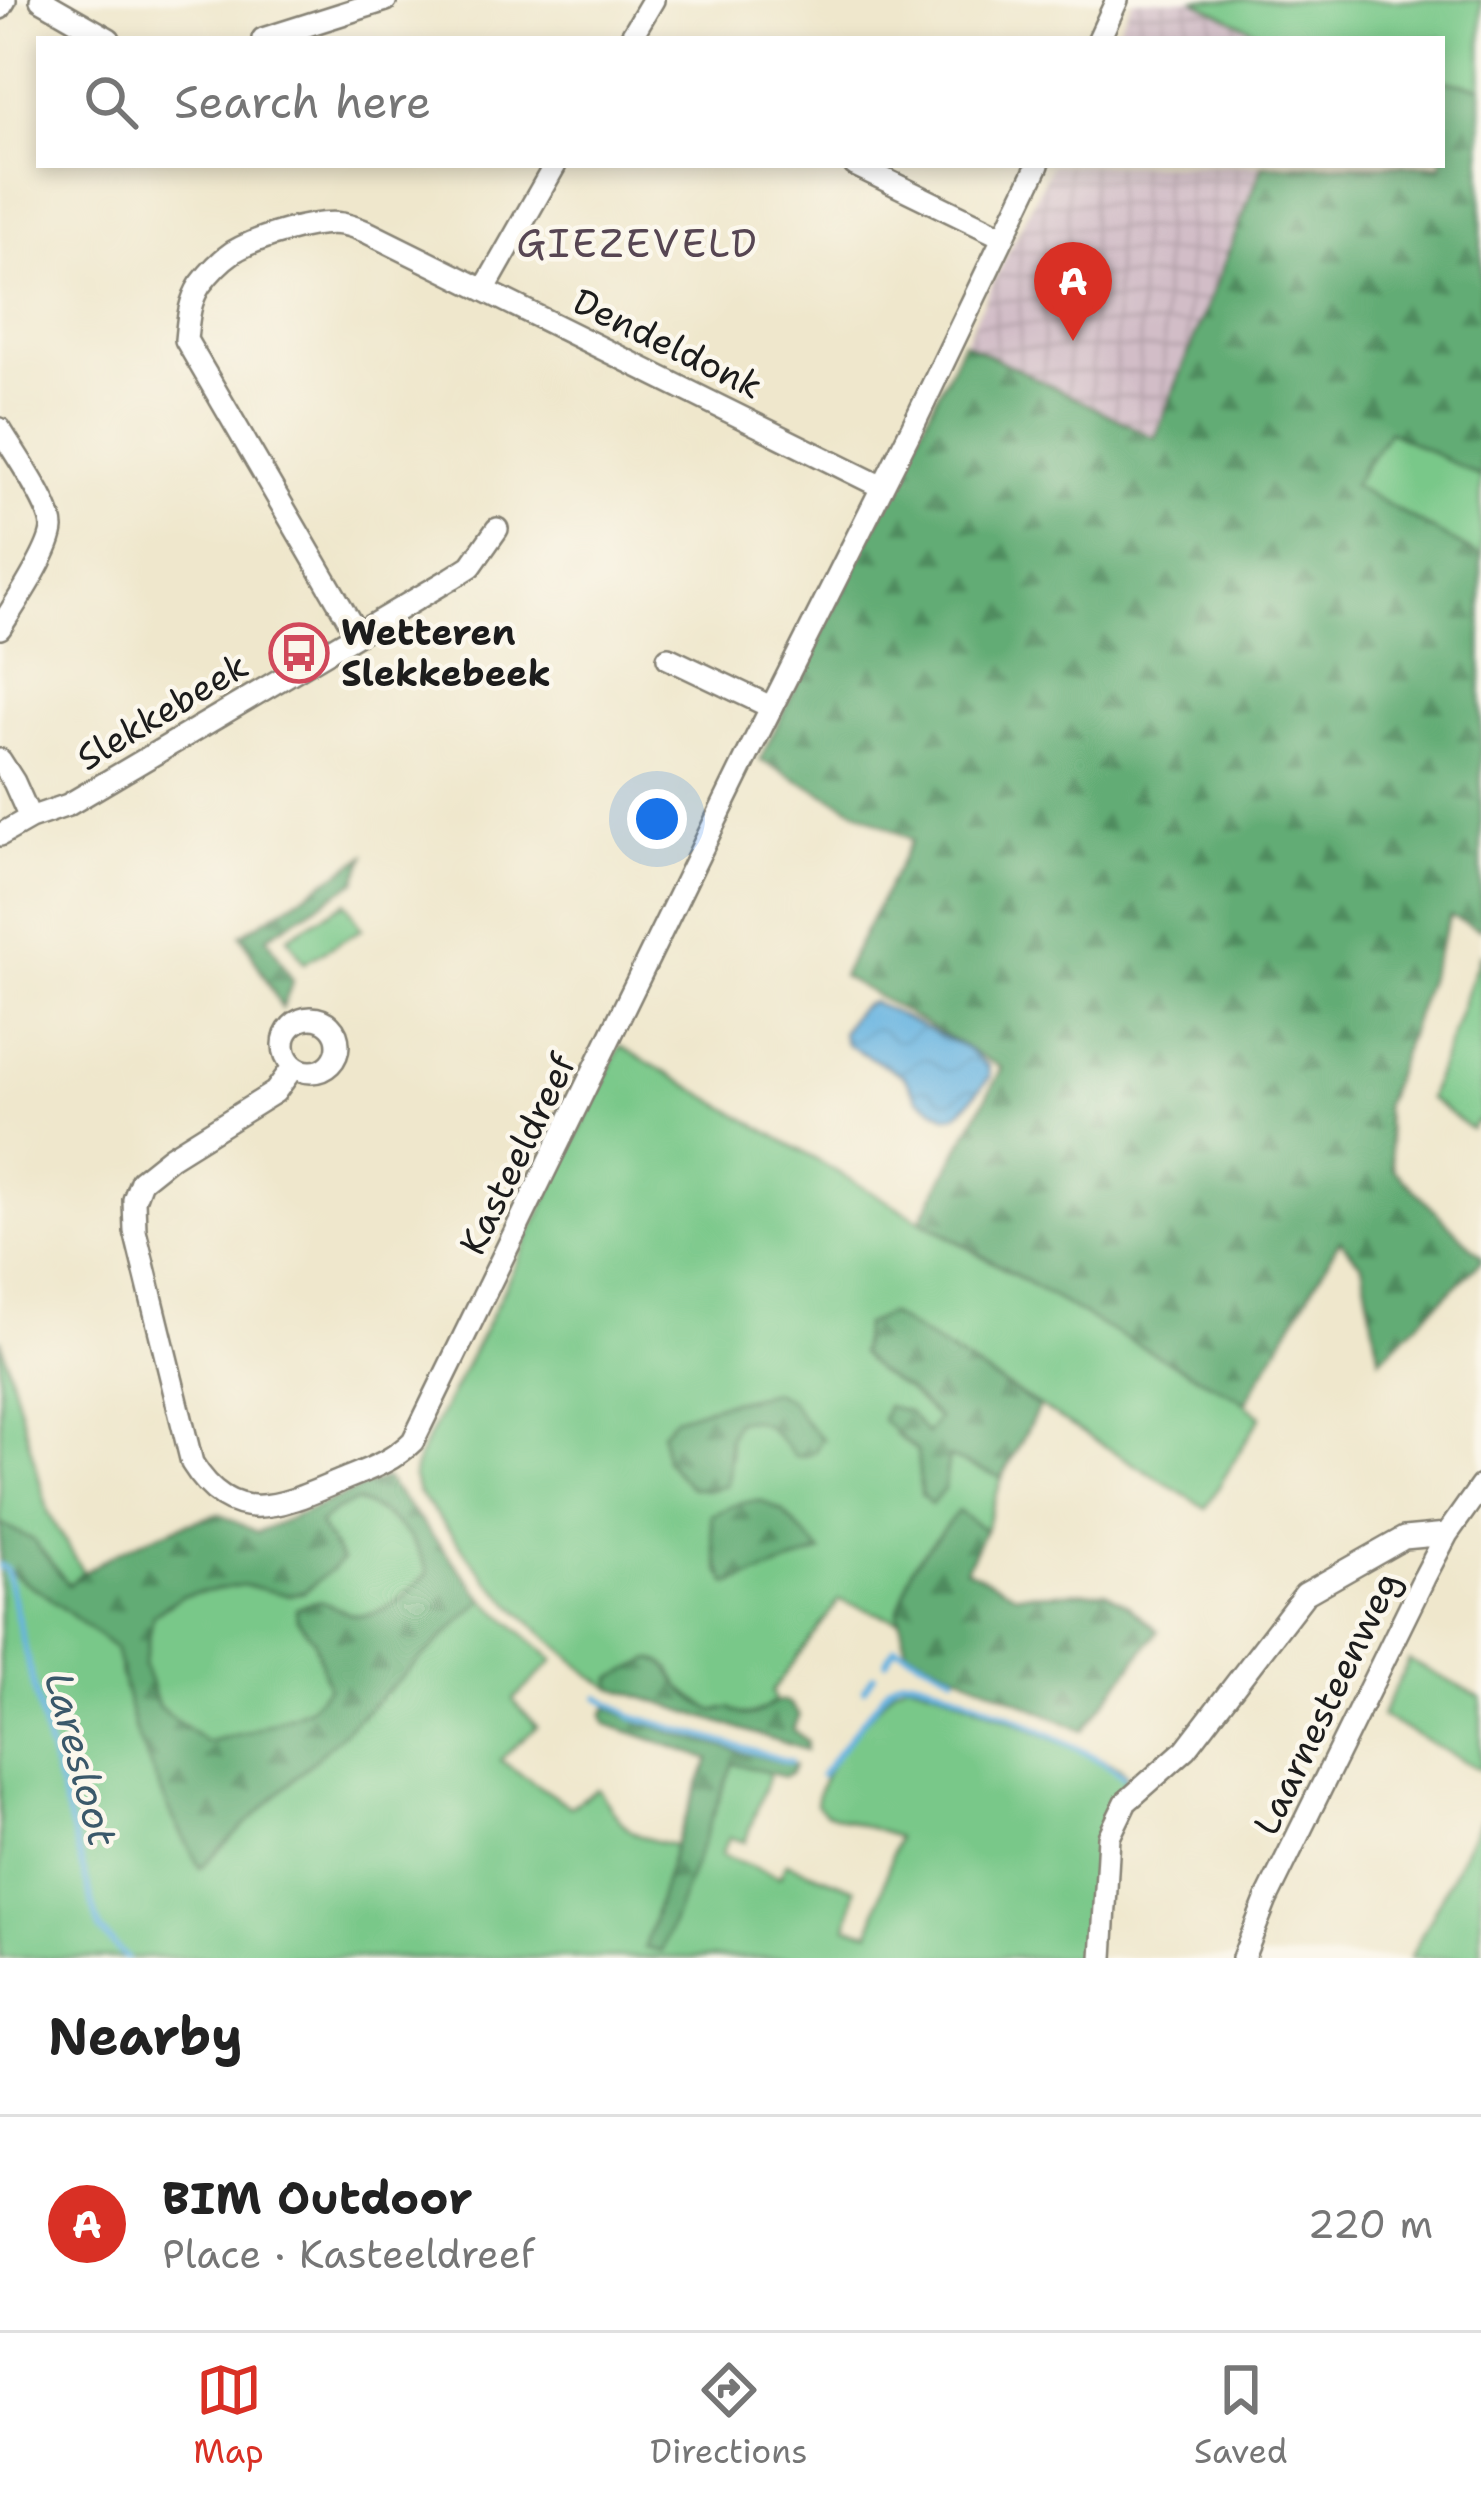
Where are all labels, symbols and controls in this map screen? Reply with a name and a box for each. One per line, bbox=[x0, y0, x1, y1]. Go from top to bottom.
search box bbox=[36, 36, 1445, 168]
icon: search bbox=[78, 69, 144, 135]
text: Search here bbox=[174, 72, 431, 132]
district label: GIEZEVELD bbox=[516, 217, 760, 269]
pin: A bbox=[1034, 242, 1112, 341]
street label: Dendeldonk bbox=[565, 276, 771, 410]
place label: Wetteren Slekkebeek bbox=[341, 608, 551, 698]
bus stop icon: Wetteren Slekkebeek bbox=[268, 622, 330, 684]
street label: Slekkebeek bbox=[67, 641, 257, 782]
your location bbox=[627, 789, 687, 849]
street label: Kasteeldreef bbox=[448, 1045, 588, 1263]
street label: Laarnesteenweg bbox=[1241, 1563, 1411, 1843]
water label: Laresloot bbox=[33, 1666, 129, 1852]
text: Nearby bbox=[48, 2002, 243, 2070]
text: BIM Outdoor bbox=[162, 2168, 473, 2228]
text: A bbox=[72, 2198, 102, 2250]
text: 220 m bbox=[1307, 2198, 1433, 2250]
text: Place · Kasteeldreef bbox=[162, 2228, 535, 2280]
tab: Map bbox=[193, 2357, 264, 2474]
tab: Directions bbox=[650, 2357, 808, 2474]
tab: Saved bbox=[1194, 2357, 1288, 2474]

